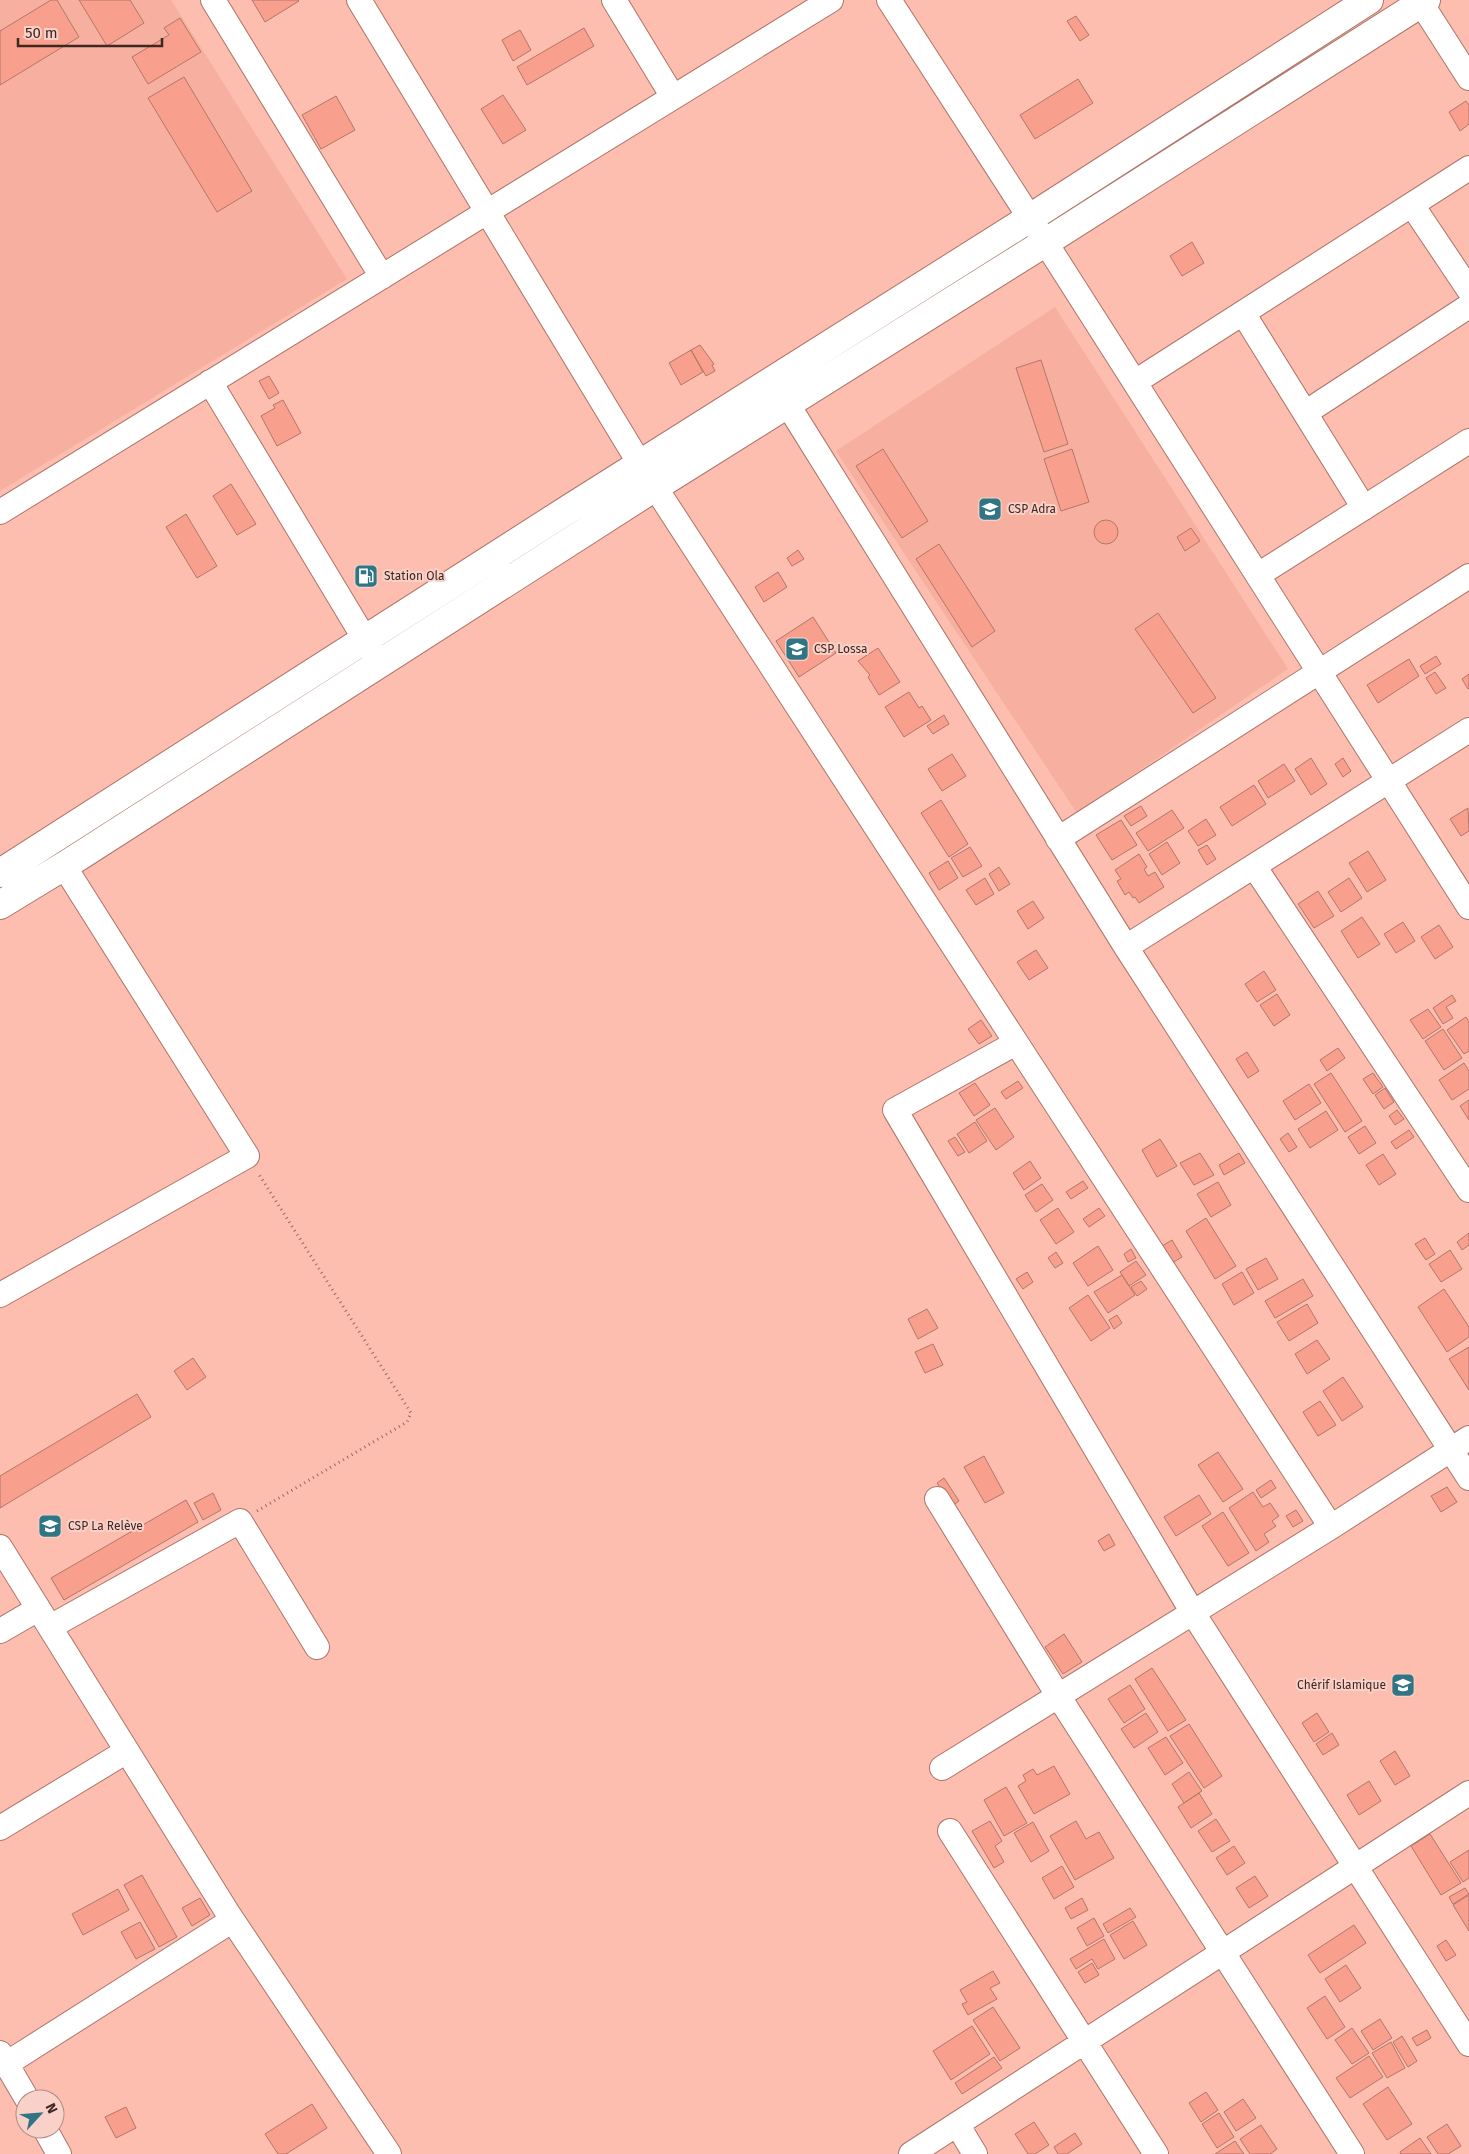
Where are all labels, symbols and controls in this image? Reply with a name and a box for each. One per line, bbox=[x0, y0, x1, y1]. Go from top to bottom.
scale bar bbox=[18, 15, 161, 47]
text: 50 m bbox=[25, 24, 58, 42]
school or university icon: CSP Adra bbox=[977, 496, 1003, 522]
place label: CSP Adra bbox=[1008, 502, 1056, 516]
fuel station icon: Station Ola bbox=[353, 563, 379, 589]
place label: Station Ola bbox=[384, 569, 445, 583]
school or university icon: CSP Lossa bbox=[784, 636, 810, 662]
place label: CSP Lossa bbox=[814, 642, 867, 656]
school or university icon: CSP La Relève bbox=[37, 1513, 63, 1539]
place label: CSP La Relève bbox=[68, 1519, 143, 1533]
school or university icon: Chérif Islamique bbox=[1390, 1672, 1416, 1698]
place label: Chérif Islamique bbox=[1297, 1678, 1386, 1692]
north arrow bbox=[15, 2089, 65, 2139]
text: N bbox=[42, 2101, 61, 2116]

